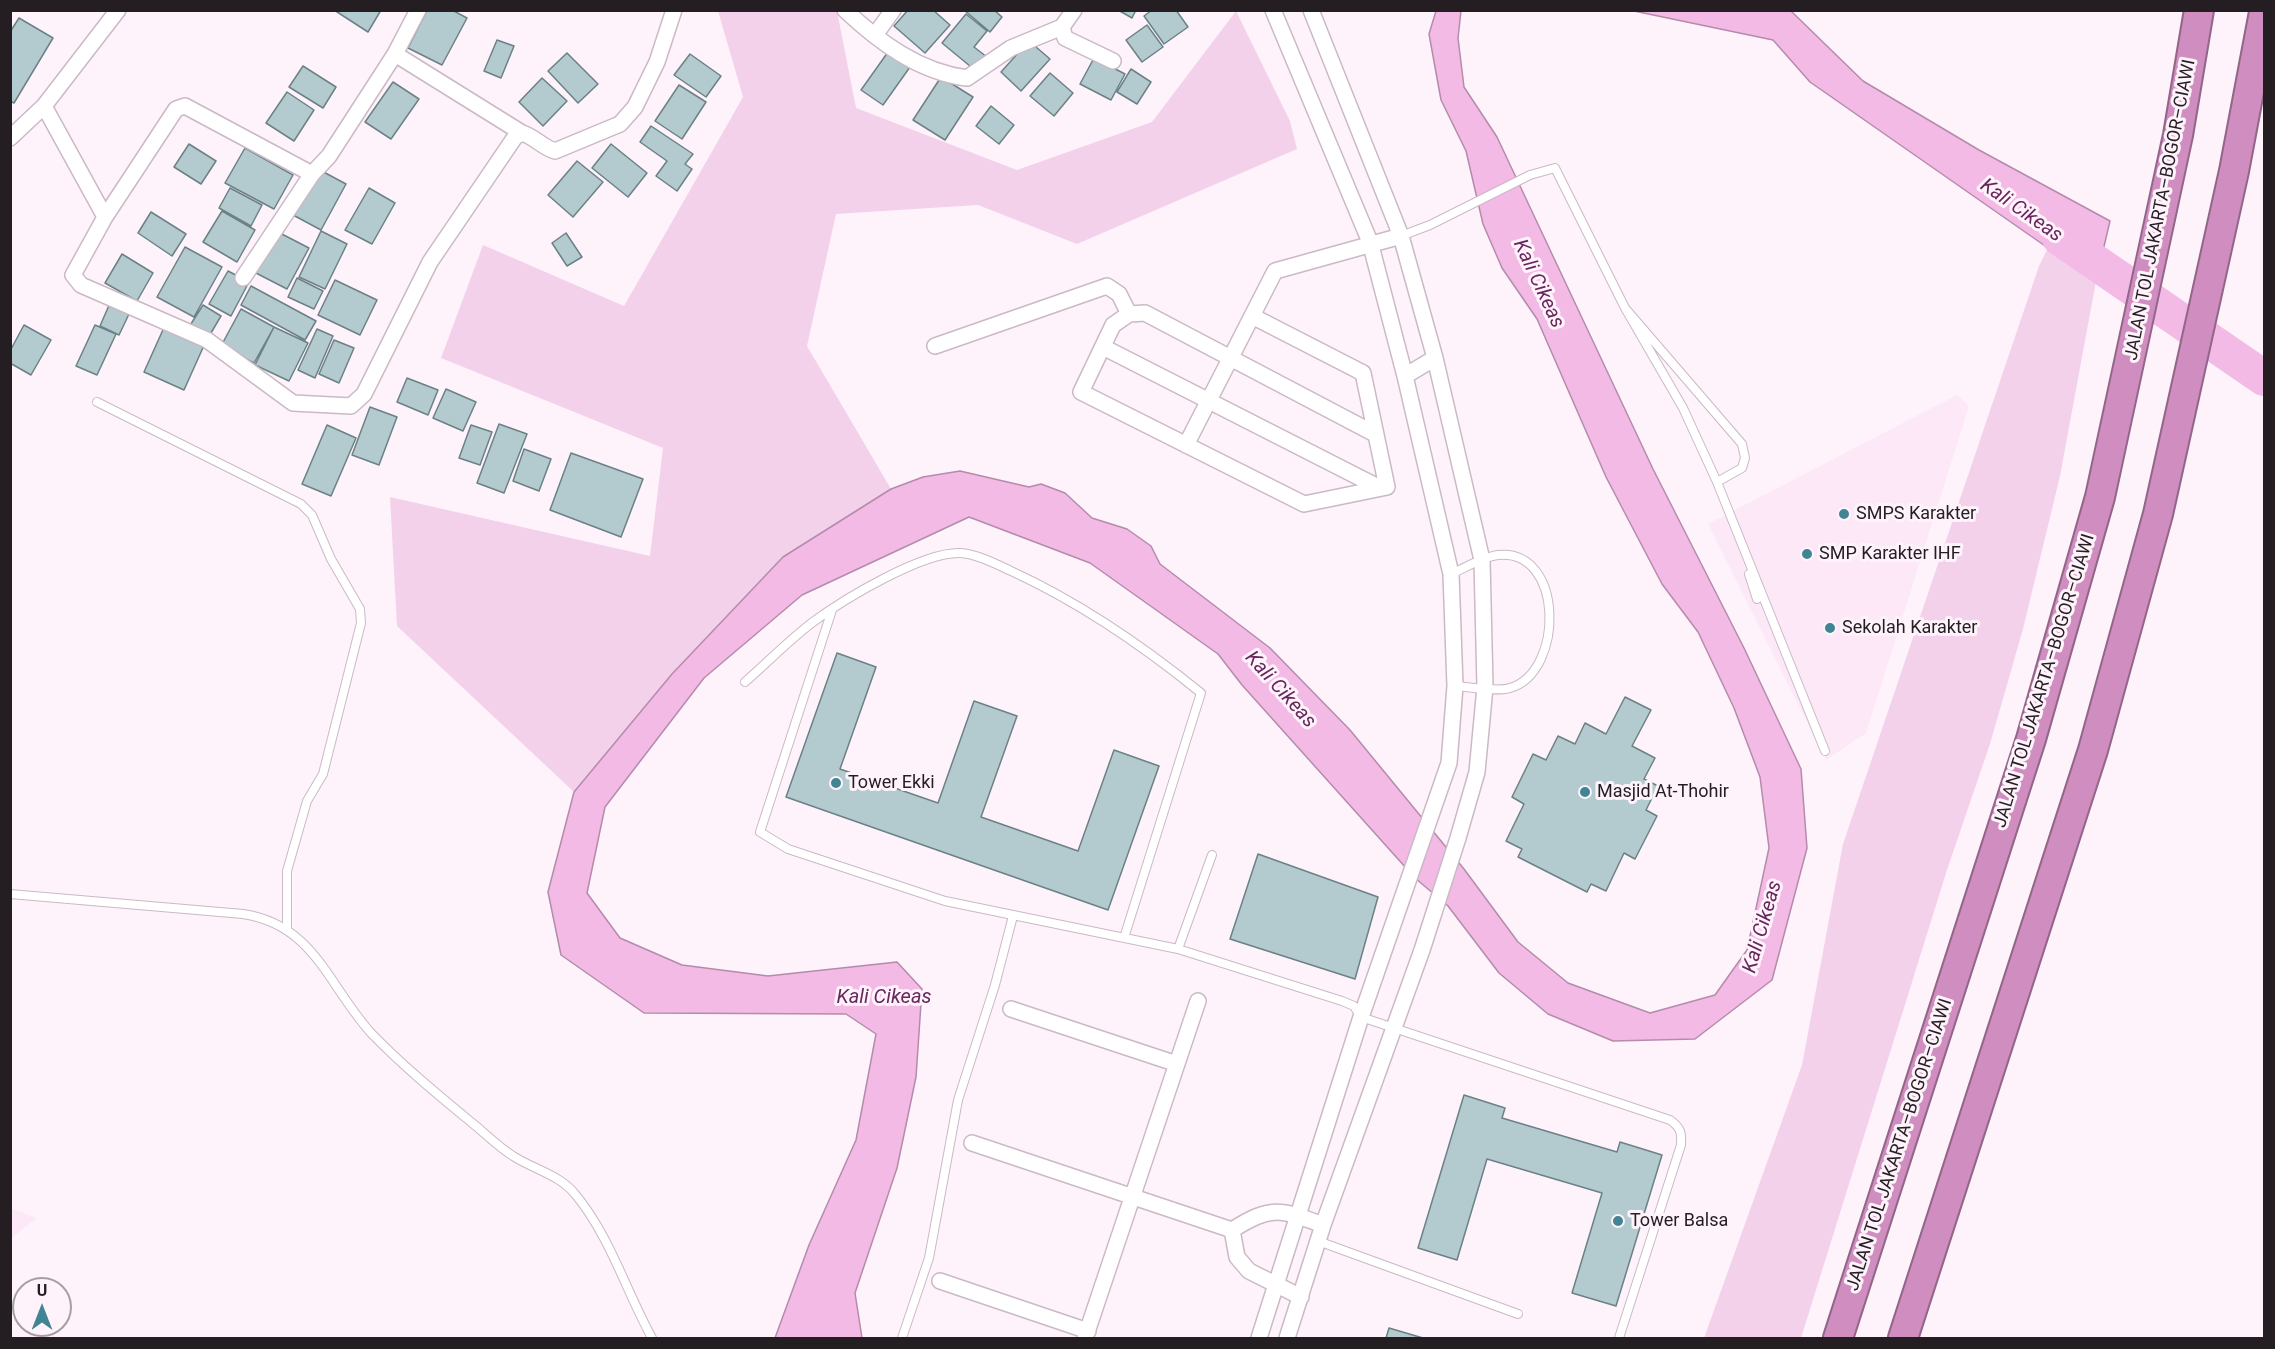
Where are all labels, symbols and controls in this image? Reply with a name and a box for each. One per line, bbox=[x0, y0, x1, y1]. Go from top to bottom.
street label: JALAN TOL JAKARTA–BOGOR–CIAWI bbox=[2121, 58, 2201, 362]
water label: Kali Cikeas bbox=[1975, 174, 2067, 248]
water label: Kali Cikeas bbox=[1507, 236, 1569, 332]
place label: SMPS Karakter bbox=[1856, 503, 1976, 525]
marker: SMPS Karakter bbox=[1837, 507, 1851, 521]
street label: JALAN TOL JAKARTA–BOGOR–CIAWI bbox=[1990, 532, 2100, 830]
place label: SMP Karakter IHF bbox=[1819, 543, 1961, 565]
marker: SMP Karakter IHF bbox=[1800, 547, 1814, 561]
place label: Sekolah Karakter bbox=[1842, 617, 1977, 639]
marker: Sekolah Karakter bbox=[1823, 621, 1837, 635]
water label: Kali Cikeas bbox=[1239, 647, 1321, 733]
place label: Tower Ekki bbox=[848, 772, 935, 794]
marker: Tower Ekki bbox=[829, 776, 843, 790]
place label: Masjid At-Thohir bbox=[1597, 781, 1729, 803]
marker: Masjid At-Thohir bbox=[1578, 785, 1592, 799]
water label: Kali Cikeas bbox=[1738, 878, 1788, 976]
water label: Kali Cikeas bbox=[837, 986, 931, 1010]
street label: JALAN TOL JAKARTA–BOGOR–CIAWI bbox=[1842, 996, 1958, 1294]
place label: Tower Balsa bbox=[1630, 1210, 1728, 1232]
marker: Tower Balsa bbox=[1611, 1214, 1625, 1228]
north arrow bbox=[12, 1277, 72, 1337]
text: U bbox=[37, 1281, 47, 1300]

